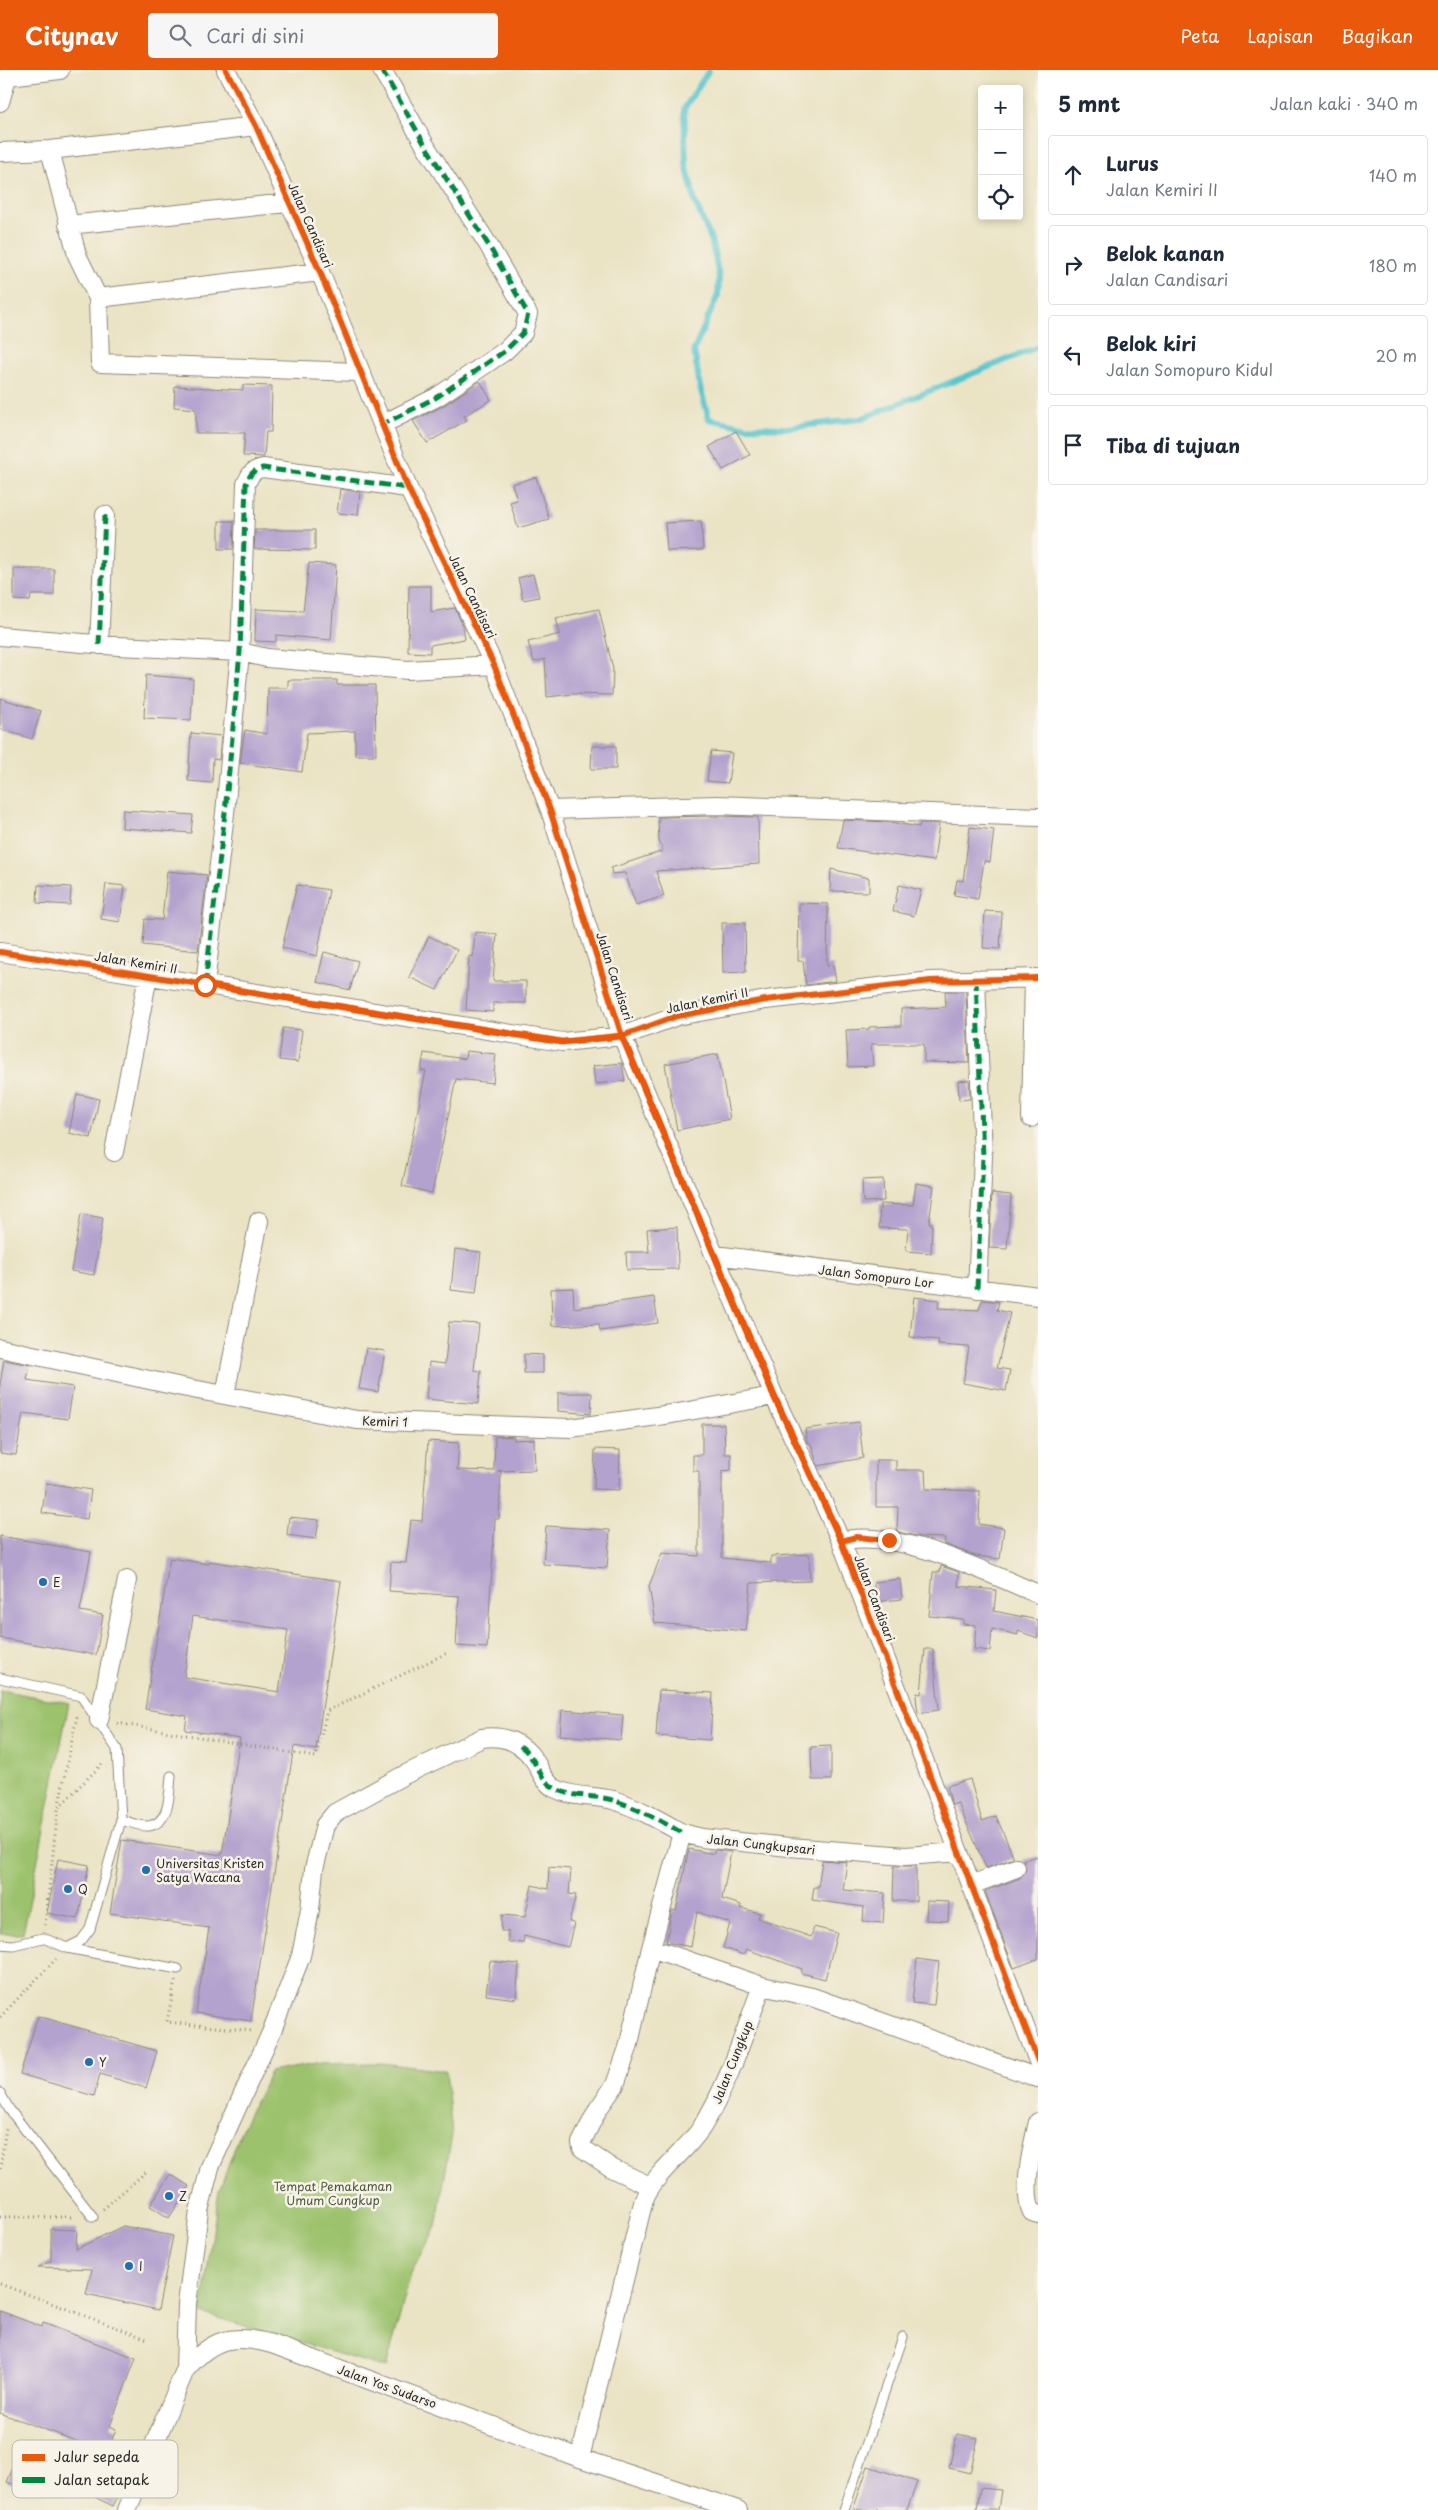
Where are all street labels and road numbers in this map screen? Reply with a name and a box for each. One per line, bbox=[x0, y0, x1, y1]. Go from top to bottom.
street label: Jalan Candisari bbox=[284, 179, 338, 271]
street label: Jalan Candisari bbox=[445, 551, 501, 641]
street label: Jalan Candisari bbox=[592, 930, 638, 1022]
street label: Jalan Kemiri II bbox=[93, 947, 179, 977]
street label: Jalan Kemiri II bbox=[664, 982, 750, 1018]
street label: Jalan Somopuro Lor bbox=[817, 1260, 935, 1292]
street label: Kemiri 1 bbox=[362, 1411, 408, 1431]
street label: Jalan Candisari bbox=[850, 1552, 900, 1644]
street label: Jalan Cungkupsari bbox=[706, 1829, 816, 1859]
street label: Jalan Cungkup bbox=[707, 2018, 757, 2106]
street label: Jalan Yos Sudarso bbox=[335, 2360, 440, 2412]

